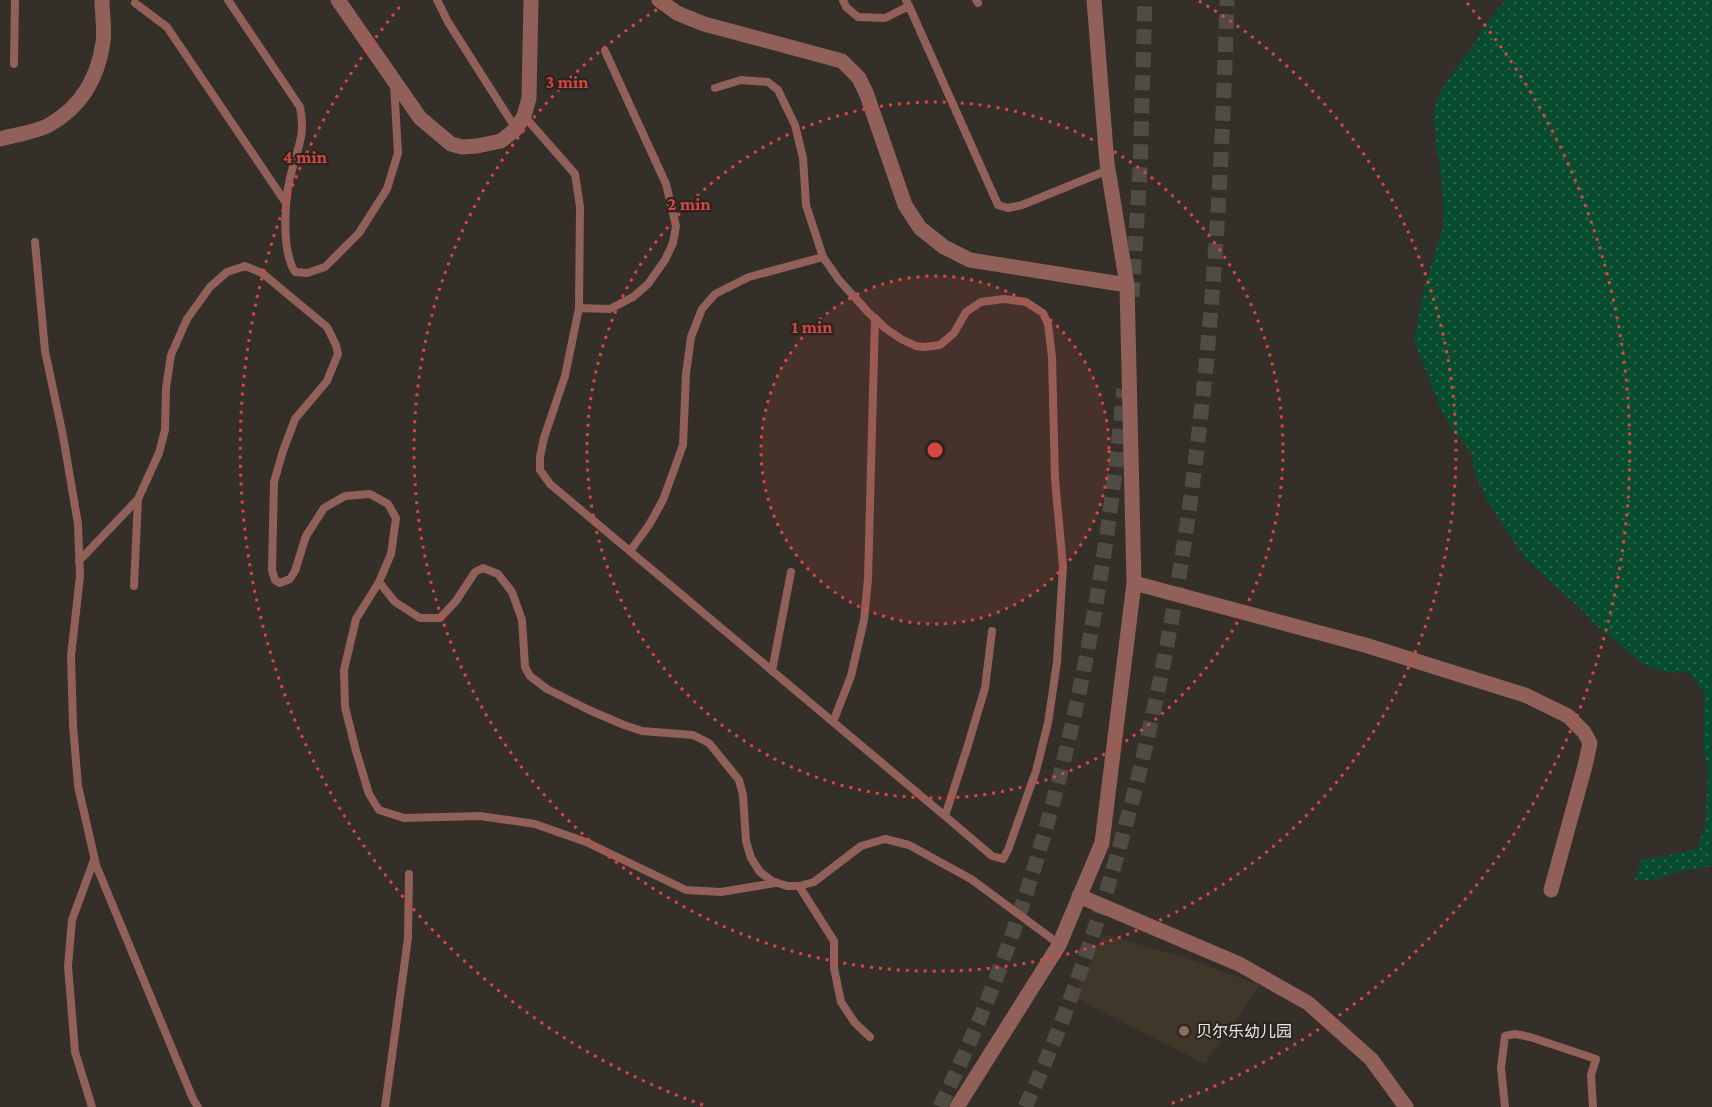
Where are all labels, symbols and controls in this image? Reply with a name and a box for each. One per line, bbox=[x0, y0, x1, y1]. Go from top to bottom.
text: 3 min bbox=[545, 72, 589, 92]
text: 4 min bbox=[283, 147, 328, 167]
text: 2 min bbox=[667, 194, 711, 214]
text: 1 min bbox=[792, 317, 833, 337]
centre of rings bbox=[925, 440, 945, 460]
place label: 贝尔乐幼儿园 bbox=[1196, 1023, 1292, 1040]
marker: 贝尔乐幼儿园 bbox=[1177, 1024, 1191, 1038]

